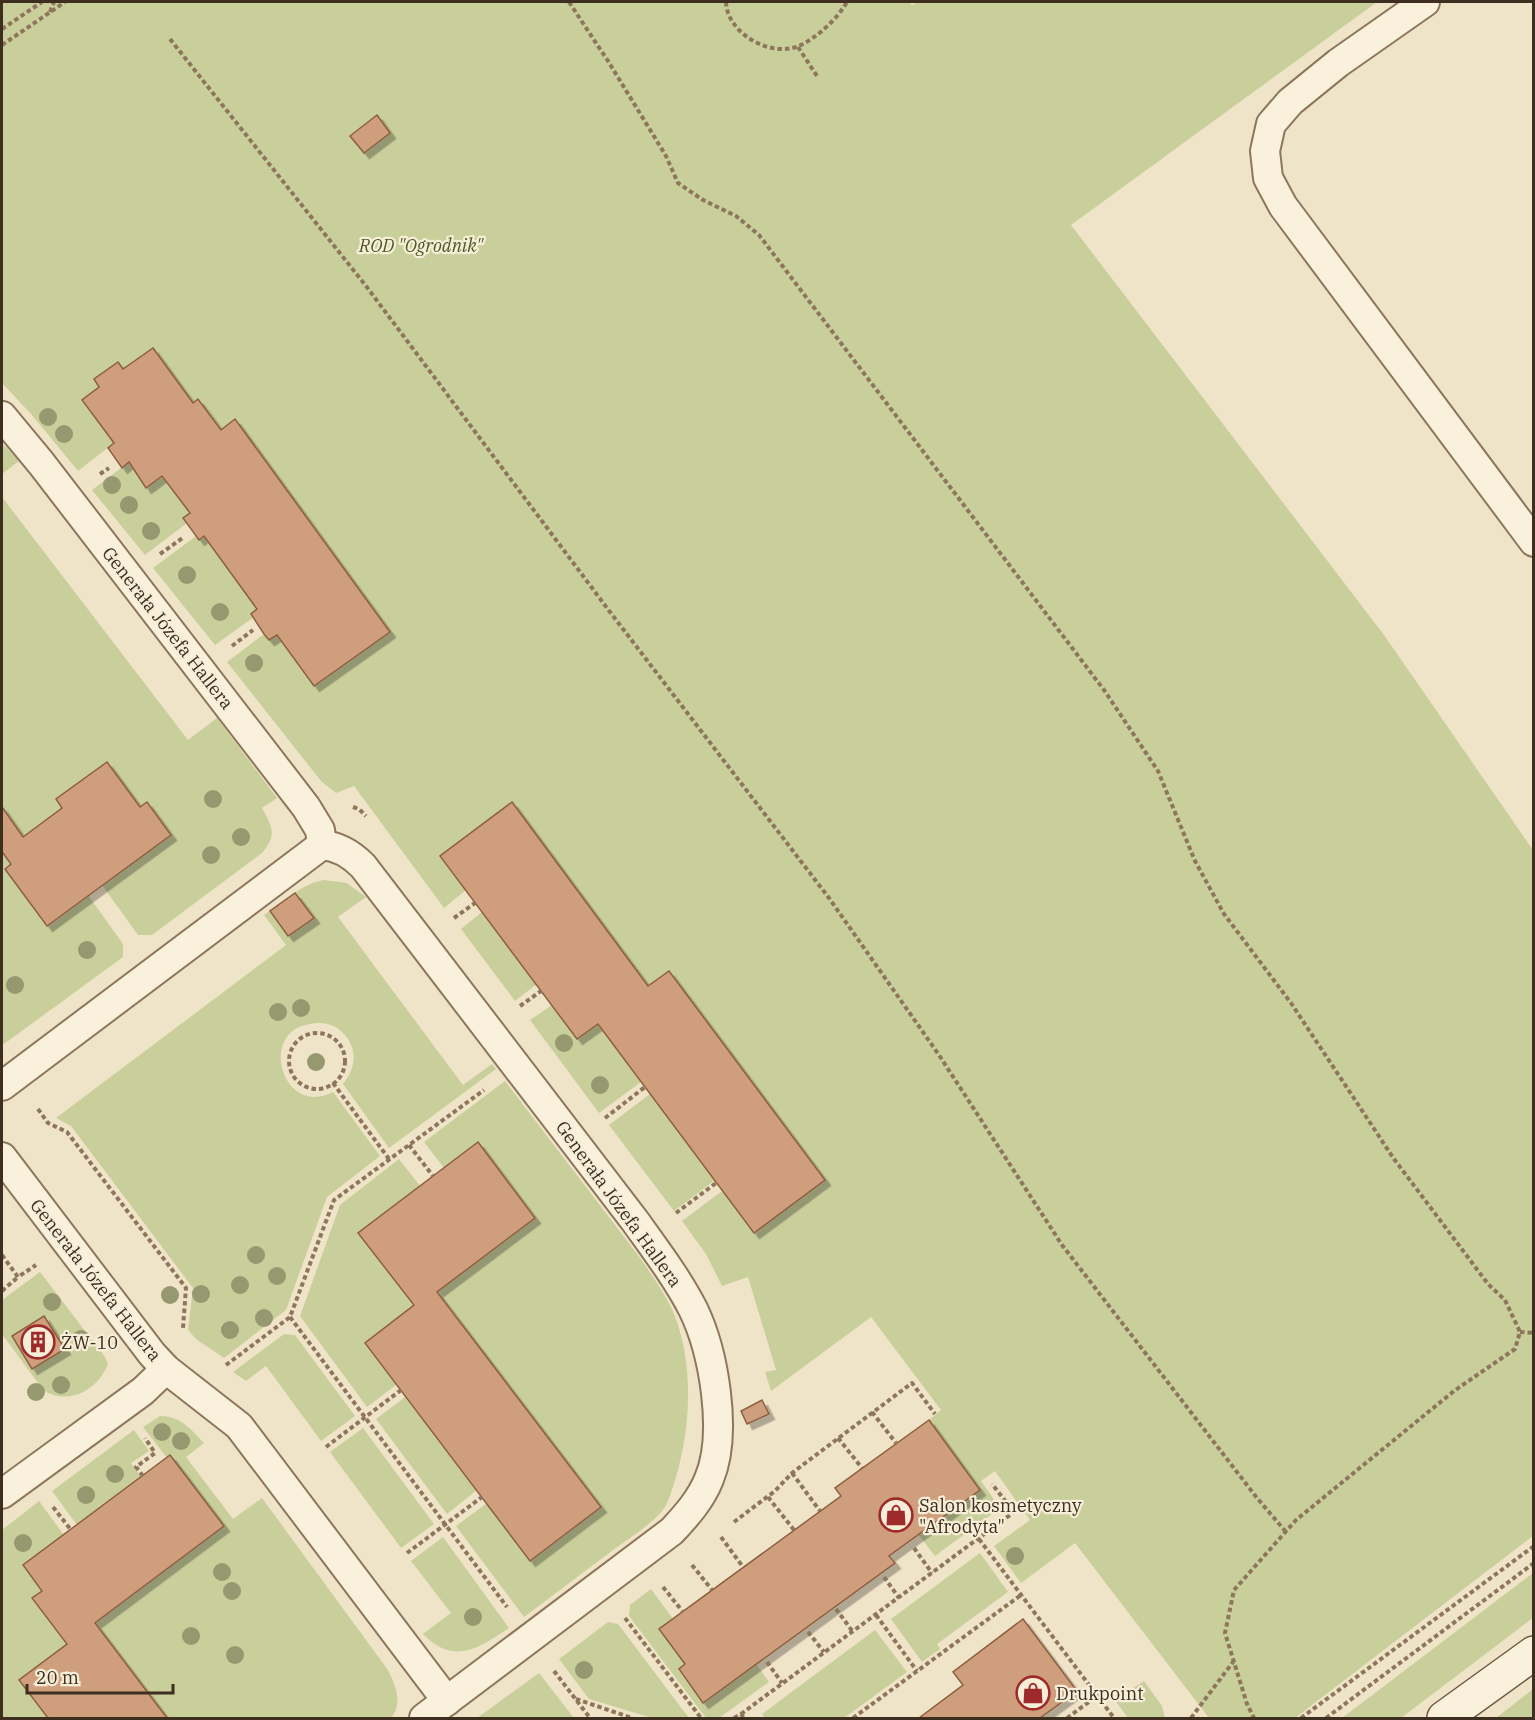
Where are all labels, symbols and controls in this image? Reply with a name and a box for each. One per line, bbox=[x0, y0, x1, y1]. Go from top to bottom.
park label: ROD "Ogrodnik" bbox=[358, 234, 484, 257]
street label: Generała Józefa Hallera bbox=[97, 542, 239, 714]
street label: Generała Józefa Hallera bbox=[551, 1116, 687, 1292]
street label: Generała Józefa Hallera bbox=[25, 1194, 167, 1366]
building icon: ŻW-10 bbox=[20, 1324, 56, 1360]
place label: ŻW-10 bbox=[61, 1331, 118, 1354]
place label: Salon kosmetyczny "Afrodyta" bbox=[919, 1494, 1082, 1538]
shop icon: Salon kosmetyczny "Afrodyta" bbox=[878, 1497, 914, 1533]
scale bar bbox=[27, 1657, 172, 1695]
text: 20 m bbox=[36, 1666, 79, 1689]
shop icon: Drukpoint bbox=[1015, 1675, 1051, 1711]
place label: Drukpoint bbox=[1056, 1682, 1144, 1705]

